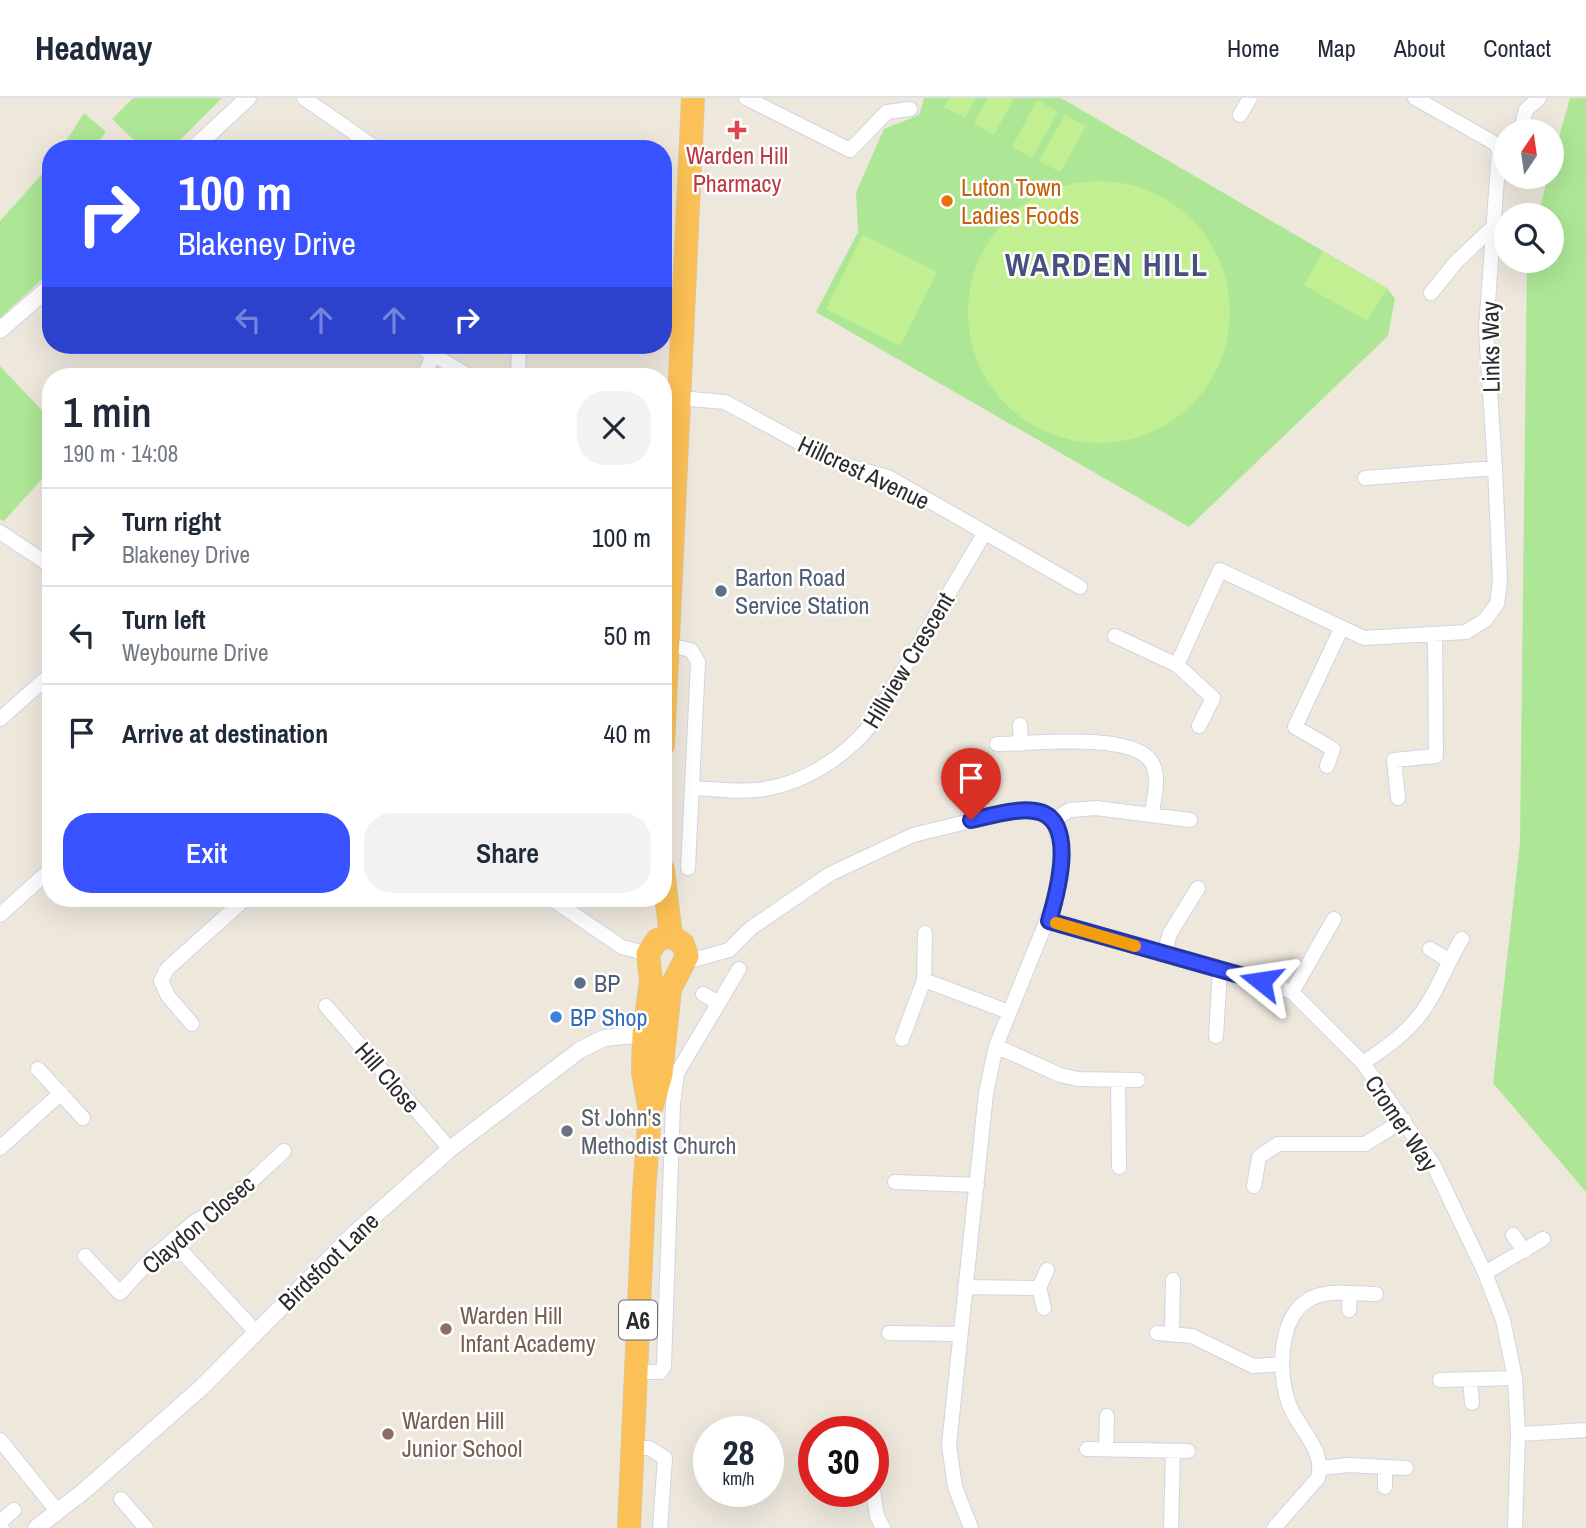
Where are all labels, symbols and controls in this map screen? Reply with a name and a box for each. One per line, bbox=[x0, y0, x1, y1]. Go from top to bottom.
text: Headway bbox=[35, 26, 152, 70]
text: Home bbox=[1227, 32, 1279, 64]
text: Map bbox=[1317, 32, 1356, 64]
text: About bbox=[1394, 32, 1445, 64]
text: Contact bbox=[1483, 32, 1551, 64]
north arrow bbox=[1494, 119, 1564, 189]
map controls bbox=[1494, 119, 1564, 273]
marker: Warden Hill Pharmacy bbox=[729, 122, 745, 138]
place label: Warden Hill Pharmacy bbox=[686, 139, 788, 199]
text: 100 m bbox=[178, 159, 292, 225]
icon: right bbox=[63, 168, 154, 259]
place label: Luton Town Ladies Foods bbox=[961, 171, 1079, 231]
marker: Luton Town Ladies Foods bbox=[939, 193, 955, 209]
button: search bbox=[1494, 203, 1564, 273]
text: Blakeney Drive bbox=[178, 222, 356, 265]
district label: WARDEN HILL bbox=[1005, 243, 1209, 286]
icon: left bbox=[229, 301, 267, 339]
icon: ahead bbox=[302, 301, 340, 339]
icon: ahead bbox=[375, 301, 413, 339]
icon: right bbox=[448, 301, 486, 339]
street label: Links Way bbox=[1473, 301, 1507, 393]
text: 1 min bbox=[63, 384, 152, 440]
button: close bbox=[577, 391, 651, 465]
street label: Hillcrest Avenue bbox=[793, 428, 935, 516]
text: 190 m · 14:08 bbox=[63, 438, 178, 469]
text: Turn right bbox=[122, 504, 221, 539]
icon: right bbox=[63, 518, 101, 556]
text: 100 m bbox=[592, 520, 651, 555]
text: Blakeney Drive bbox=[122, 539, 250, 570]
place label: Barton Road Service Station bbox=[735, 561, 870, 621]
marker: Barton Road Service Station bbox=[713, 583, 729, 599]
street label: Hillview Crescent bbox=[855, 586, 961, 734]
text: Turn left bbox=[122, 602, 206, 637]
icon: left bbox=[63, 616, 101, 654]
text: 50 m bbox=[604, 618, 651, 653]
text: Weybourne Drive bbox=[122, 637, 268, 668]
icon: arrive bbox=[63, 714, 101, 752]
text: Arrive at destination bbox=[122, 716, 328, 751]
text: 40 m bbox=[604, 716, 651, 751]
pin bbox=[941, 748, 1001, 820]
icon: arrive bbox=[952, 759, 990, 797]
button: Exit bbox=[63, 813, 350, 893]
button: Share bbox=[364, 813, 651, 893]
position arrow bbox=[1224, 944, 1298, 1018]
place label: BP bbox=[594, 967, 620, 999]
marker: BP bbox=[572, 975, 588, 991]
place label: BP Shop bbox=[570, 1001, 647, 1033]
marker: BP Shop bbox=[548, 1009, 564, 1025]
street label: Hill Close bbox=[348, 1035, 428, 1119]
street label: Cromer Way bbox=[1358, 1069, 1446, 1178]
place label: St John's Methodist Church bbox=[581, 1101, 736, 1161]
marker: St John's Methodist Church bbox=[559, 1123, 575, 1139]
street label: Claydon Closec bbox=[135, 1167, 261, 1281]
street label: Birdsfoot Lane bbox=[271, 1205, 385, 1317]
place label: Warden Hill Infant Academy bbox=[460, 1299, 596, 1359]
road number: A6 bbox=[619, 1301, 657, 1340]
marker: Warden Hill Infant Academy bbox=[438, 1321, 454, 1337]
place label: Warden Hill Junior School bbox=[402, 1404, 522, 1464]
speed limit sign: 30 bbox=[798, 1416, 889, 1507]
marker: Warden Hill Junior School bbox=[380, 1426, 396, 1442]
text: 28 bbox=[723, 1429, 754, 1476]
text: km/h bbox=[723, 1466, 755, 1491]

